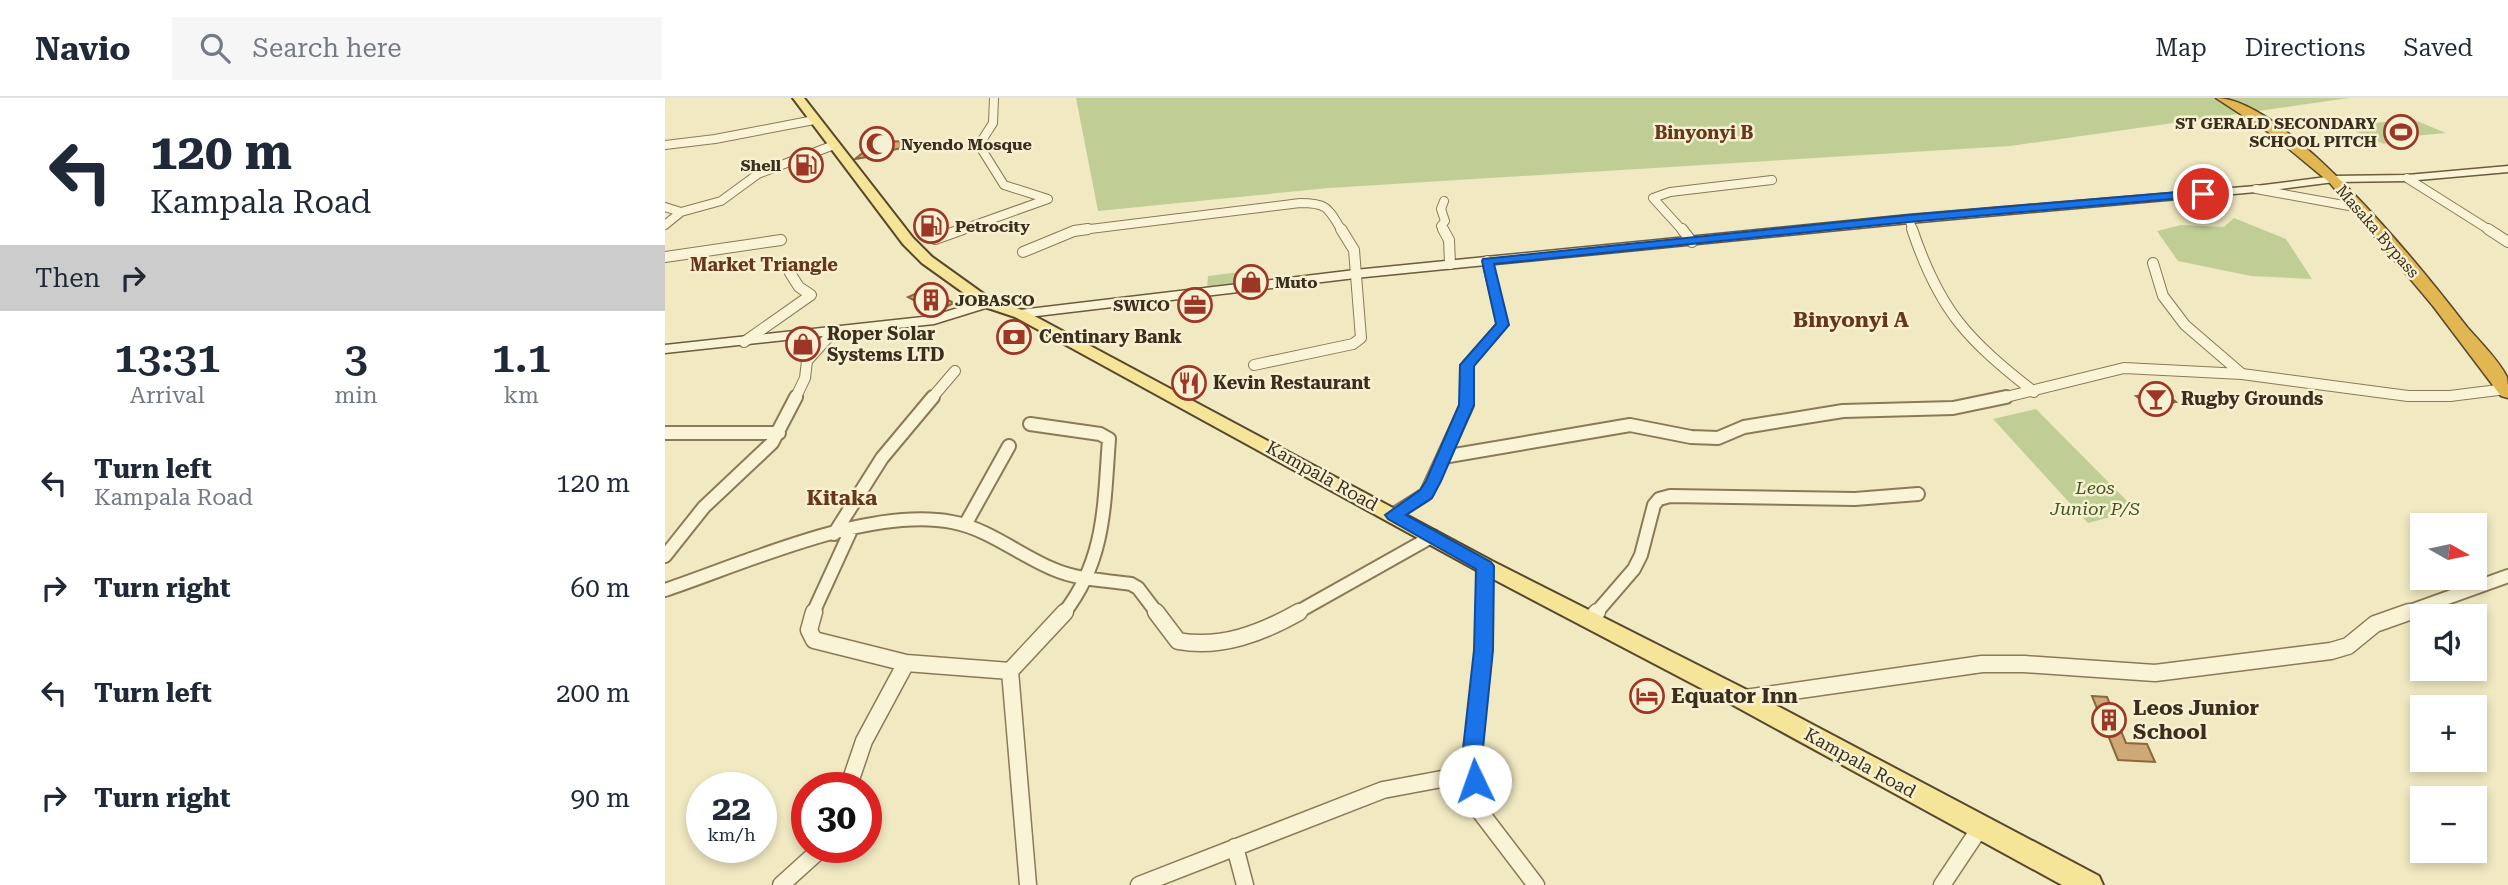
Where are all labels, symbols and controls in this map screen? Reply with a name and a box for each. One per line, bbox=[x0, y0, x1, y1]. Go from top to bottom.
search box bbox=[172, 17, 662, 80]
text: Navio bbox=[35, 29, 130, 68]
icon: search bbox=[196, 29, 234, 67]
text: Search here bbox=[252, 33, 401, 63]
text: Map bbox=[2155, 34, 2207, 62]
text: Directions bbox=[2245, 34, 2365, 62]
text: Saved bbox=[2403, 34, 2473, 62]
sports icon: ST GERALD SECONDARY SCHOOL PITCH bbox=[2382, 113, 2420, 151]
place label: ST GERALD SECONDARY SCHOOL PITCH bbox=[2175, 114, 2377, 151]
district label: Binyonyi B bbox=[1654, 122, 1754, 143]
text: 120 m bbox=[150, 124, 292, 181]
mosque icon: Nyendo Mosque bbox=[858, 125, 896, 163]
icon: left bbox=[35, 126, 126, 217]
place label: Nyendo Mosque bbox=[901, 135, 1032, 154]
fuel station icon: Shell bbox=[787, 146, 825, 184]
place label: Shell bbox=[740, 156, 782, 175]
pin bbox=[2173, 164, 2233, 224]
icon: arrive bbox=[2184, 175, 2222, 213]
street label: Masaka Bypass bbox=[2332, 181, 2423, 282]
text: Kampala Road bbox=[150, 183, 371, 221]
fuel station icon: Petrocity bbox=[912, 207, 950, 245]
place label: Petrocity bbox=[955, 217, 1030, 236]
district label: Market Triangle bbox=[690, 254, 838, 275]
icon: right bbox=[114, 259, 152, 297]
text: Then bbox=[35, 263, 100, 293]
shop icon: Muto bbox=[1232, 263, 1270, 301]
place label: Muto bbox=[1275, 273, 1317, 292]
building icon: JOBASCO bbox=[912, 281, 950, 319]
office icon: SWICO bbox=[1176, 286, 1214, 324]
place label: JOBASCO bbox=[955, 291, 1035, 310]
place label: SWICO bbox=[1113, 296, 1170, 315]
district label: Binyonyi A bbox=[1793, 308, 1909, 332]
bank icon: Centinary Bank bbox=[995, 318, 1033, 356]
place label: Roper Solar Systems LTD bbox=[827, 323, 945, 365]
shop icon: Roper Solar Systems LTD bbox=[784, 325, 822, 363]
place label: Centinary Bank bbox=[1039, 326, 1183, 347]
text: 13:31 bbox=[114, 333, 220, 382]
text: 3 bbox=[344, 333, 368, 382]
text: 1.1 bbox=[492, 333, 551, 382]
restaurant icon: Kevin Restaurant bbox=[1170, 364, 1208, 402]
place label: Kevin Restaurant bbox=[1213, 372, 1371, 393]
bar icon: Rugby Grounds bbox=[2137, 380, 2175, 418]
text: Arrival bbox=[130, 382, 205, 409]
text: min bbox=[334, 382, 378, 409]
text: km bbox=[503, 382, 539, 409]
place label: Rugby Grounds bbox=[2181, 388, 2323, 409]
street label: Kampala Road bbox=[1263, 436, 1382, 515]
text: Turn left bbox=[94, 454, 212, 484]
icon: left bbox=[35, 464, 73, 502]
text: 120 m bbox=[556, 468, 630, 498]
park label: Leos Junior P/S bbox=[2049, 477, 2140, 519]
text: Kampala Road bbox=[94, 484, 253, 511]
district label: Kitaka bbox=[807, 486, 878, 510]
north arrow bbox=[2410, 513, 2487, 590]
map controls bbox=[2410, 513, 2487, 863]
icon: right bbox=[35, 569, 73, 607]
text: Turn right bbox=[94, 573, 230, 603]
text: 60 m bbox=[571, 573, 630, 603]
button: sound bbox=[2410, 604, 2487, 681]
icon: left bbox=[35, 674, 73, 712]
hotel icon: Equator Inn bbox=[1628, 677, 1666, 715]
text: Turn left bbox=[94, 678, 212, 708]
text: 200 m bbox=[556, 678, 630, 708]
place label: Equator Inn bbox=[1671, 684, 1798, 708]
button: + bbox=[2410, 695, 2487, 772]
place label: Leos Junior School bbox=[2133, 696, 2259, 744]
building icon: Leos Junior School bbox=[2090, 701, 2128, 739]
street label: Kampala Road bbox=[1801, 723, 1920, 802]
position arrow bbox=[1438, 744, 1512, 818]
speed limit sign: 30 bbox=[791, 772, 882, 863]
icon: right bbox=[35, 779, 73, 817]
text: Turn right bbox=[94, 783, 230, 813]
text: 90 m bbox=[571, 783, 630, 813]
button: − bbox=[2410, 786, 2487, 863]
text: 22 bbox=[712, 788, 751, 829]
text: km/h bbox=[707, 824, 756, 845]

